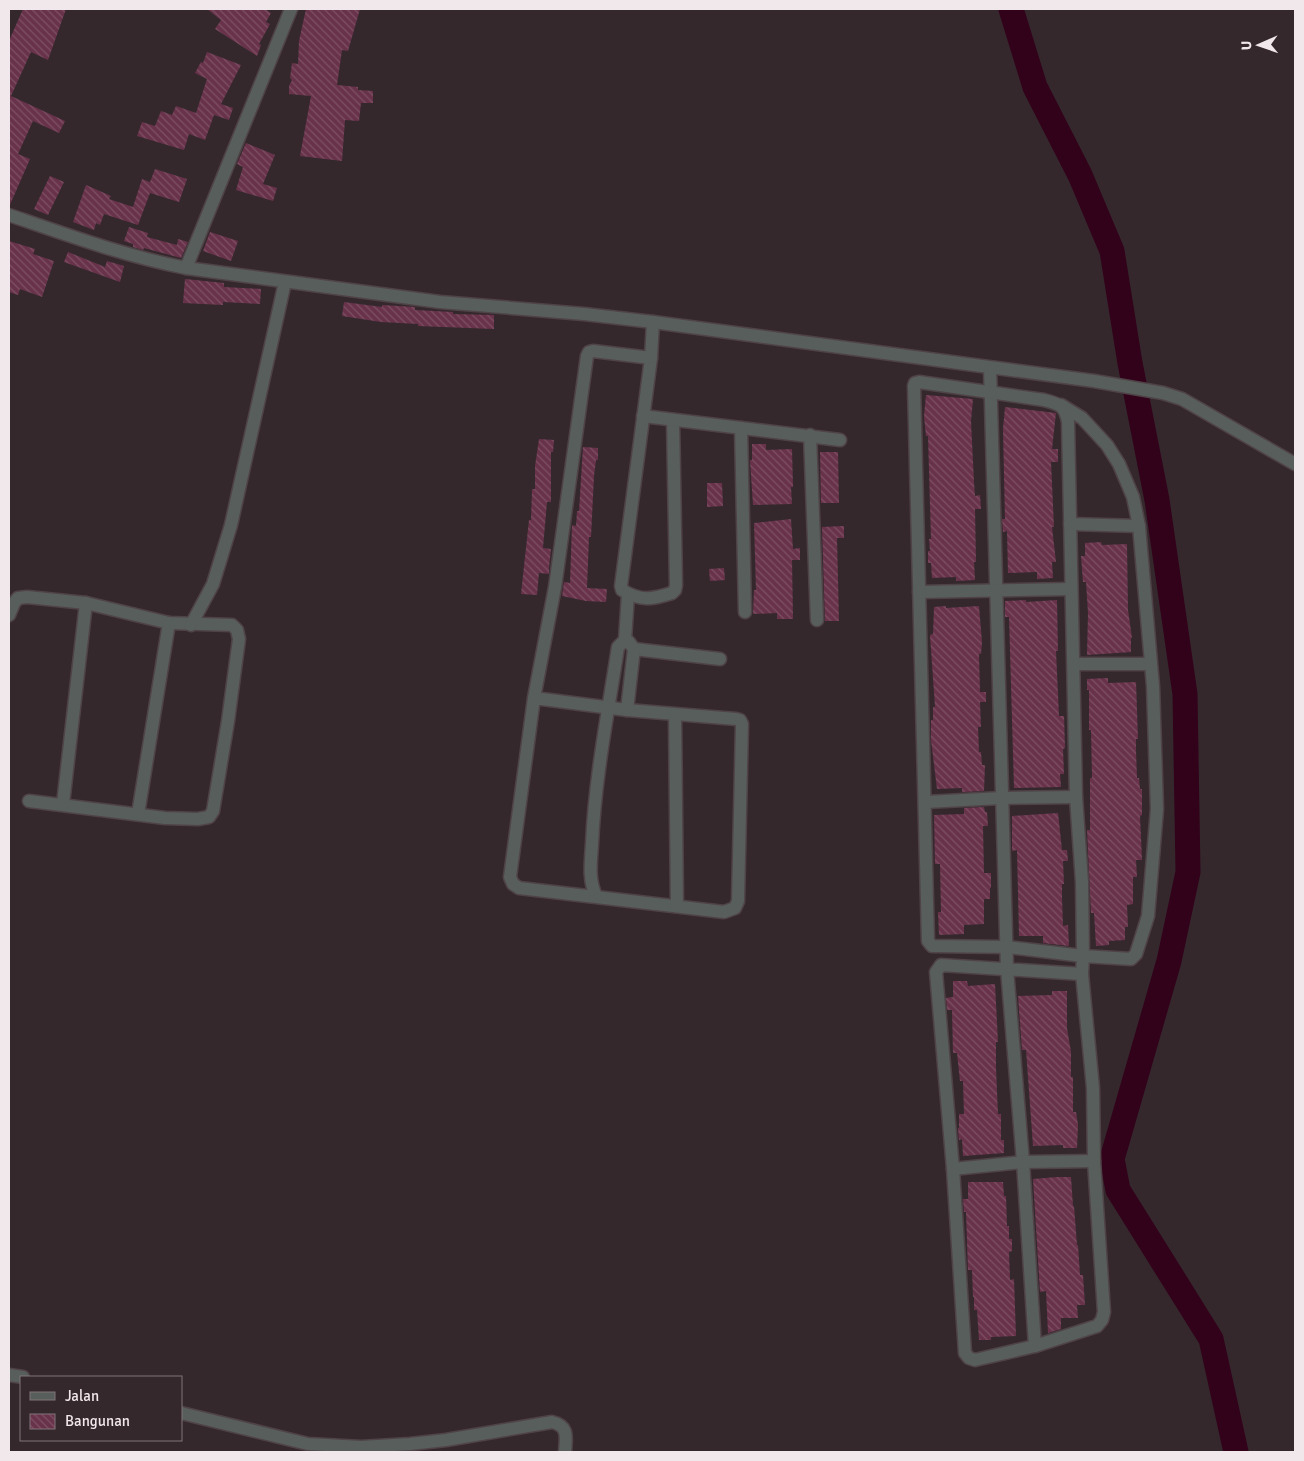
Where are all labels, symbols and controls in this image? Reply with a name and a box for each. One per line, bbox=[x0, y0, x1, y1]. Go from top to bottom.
north arrow bbox=[1234, 20, 1284, 70]
text: U bbox=[1238, 40, 1255, 50]
legend bbox=[20, 1376, 182, 1441]
text: Jalan bbox=[65, 1387, 99, 1405]
text: Bangunan bbox=[65, 1412, 130, 1430]

